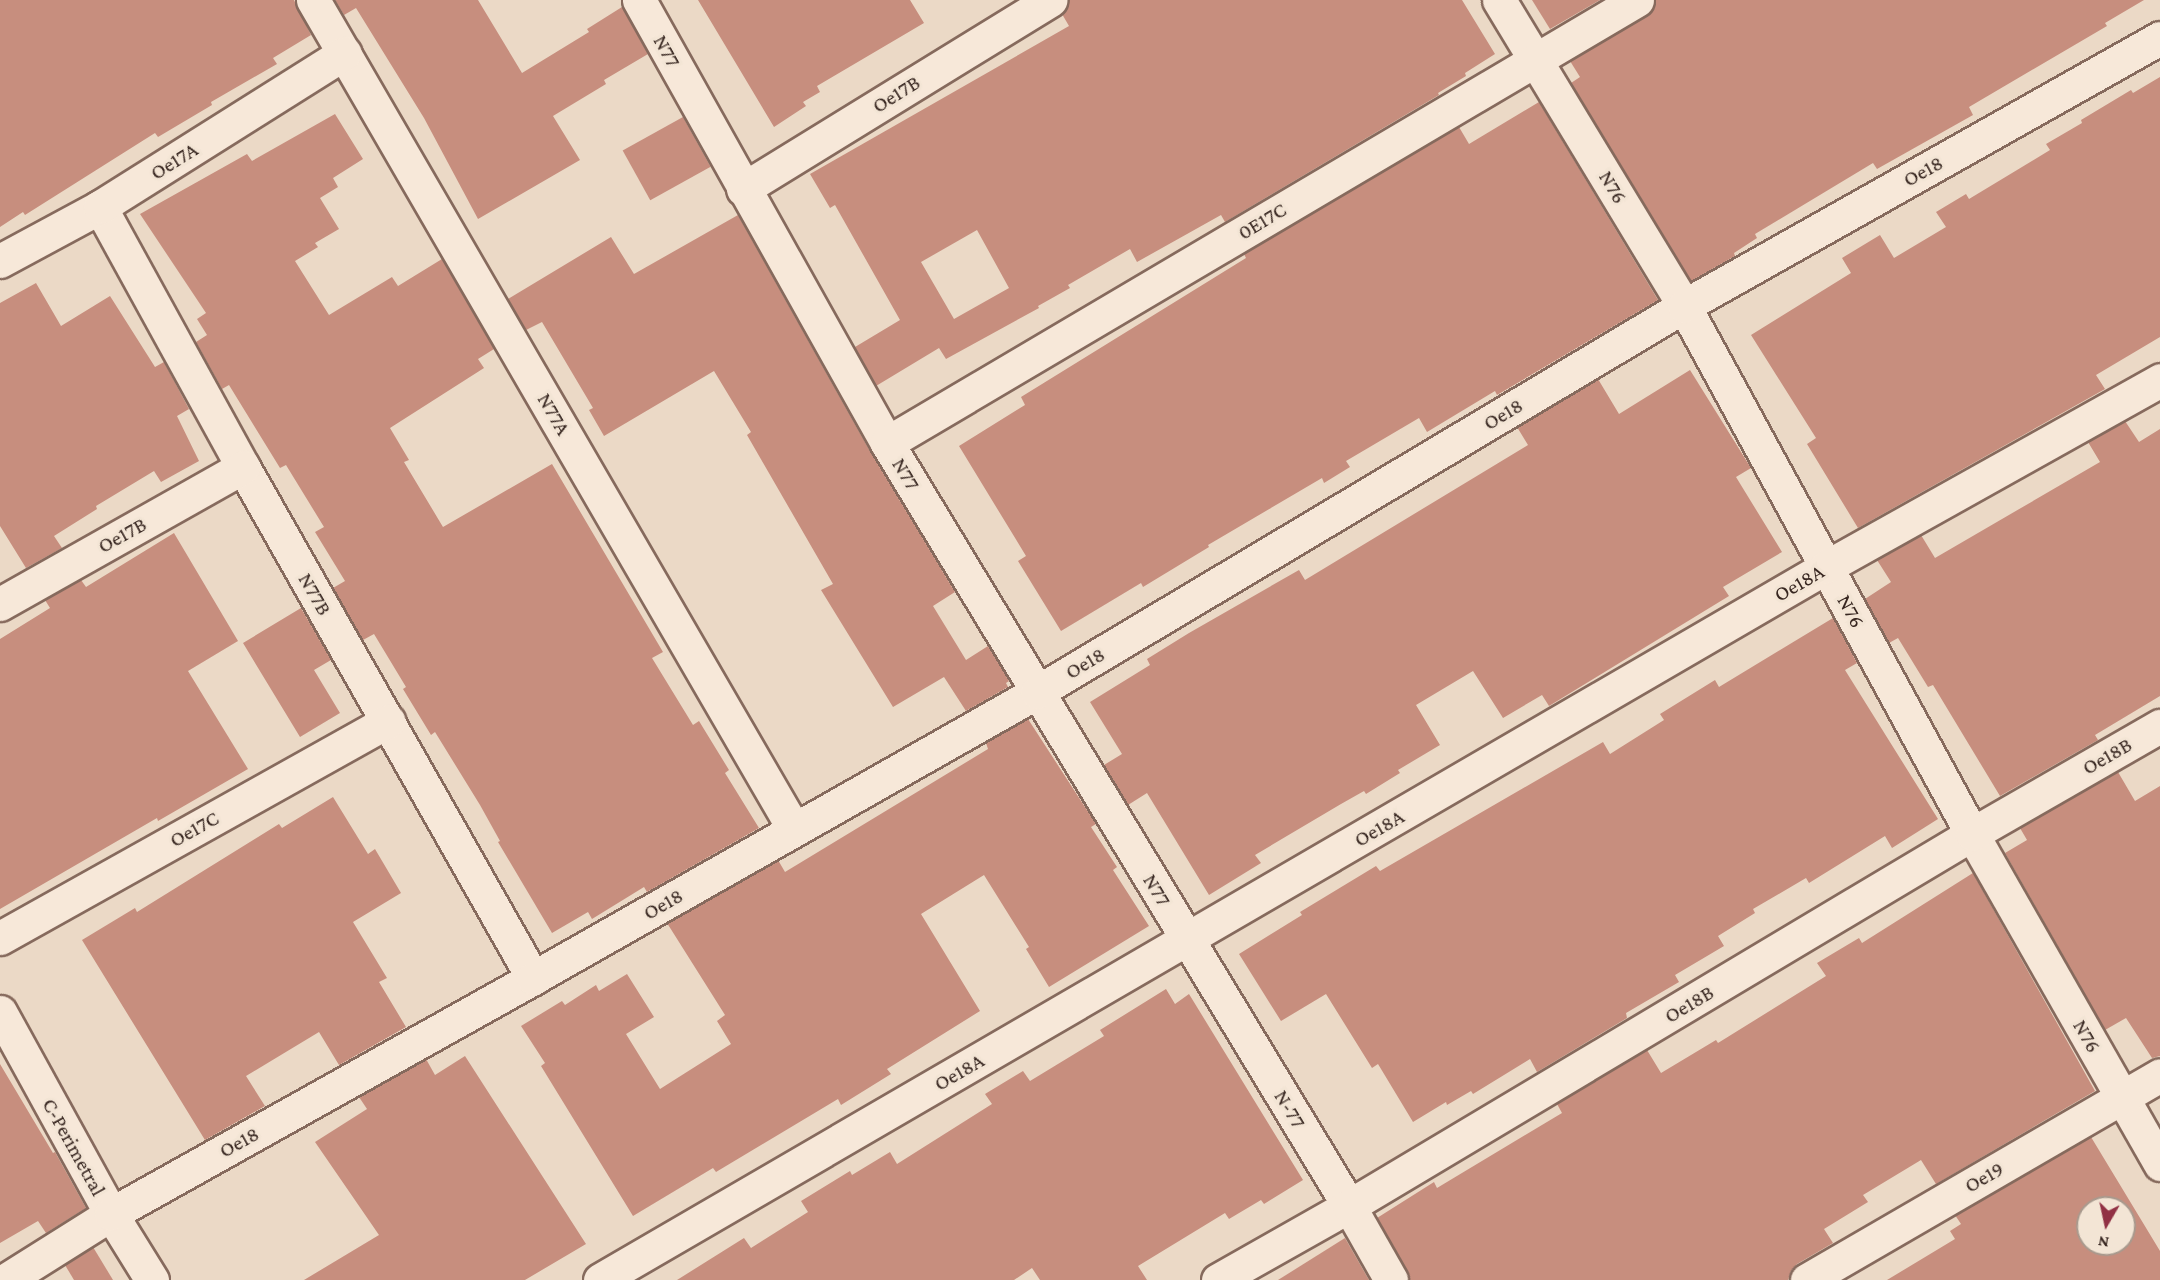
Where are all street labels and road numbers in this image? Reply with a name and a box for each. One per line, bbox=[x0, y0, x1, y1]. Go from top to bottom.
street label: N77 bbox=[648, 30, 686, 72]
street label: Oe17B bbox=[868, 70, 924, 118]
street label: Oe17A bbox=[146, 137, 202, 185]
street label: Oe18 bbox=[1899, 150, 1947, 192]
street label: N76 bbox=[1593, 166, 1633, 208]
street label: 0E17C bbox=[1233, 197, 1291, 245]
street label: N77A bbox=[532, 388, 576, 440]
street label: Oe18 bbox=[1479, 392, 1527, 436]
street label: N77 bbox=[887, 453, 925, 495]
street label: Oe17B bbox=[93, 512, 151, 558]
street label: Oe18A bbox=[1770, 559, 1828, 607]
street label: N77B bbox=[293, 568, 337, 620]
street label: N76 bbox=[1832, 590, 1870, 632]
street label: Oe18 bbox=[1061, 641, 1109, 685]
street label: Oe18B bbox=[2078, 732, 2136, 780]
street label: Oe18A bbox=[1350, 804, 1408, 852]
street label: Oe17C bbox=[165, 805, 223, 853]
street label: N77 bbox=[1138, 869, 1176, 911]
street label: Oe18 bbox=[639, 883, 687, 925]
street label: Oe18B bbox=[1660, 980, 1718, 1028]
street label: N76 bbox=[2068, 1015, 2106, 1057]
street label: Oe18A bbox=[930, 1048, 988, 1096]
street label: N-77 bbox=[1269, 1085, 1311, 1133]
street label: C-Perimetral bbox=[37, 1094, 111, 1200]
street label: Oe18 bbox=[215, 1121, 263, 1163]
street label: Oe19 bbox=[1960, 1156, 2008, 1198]

